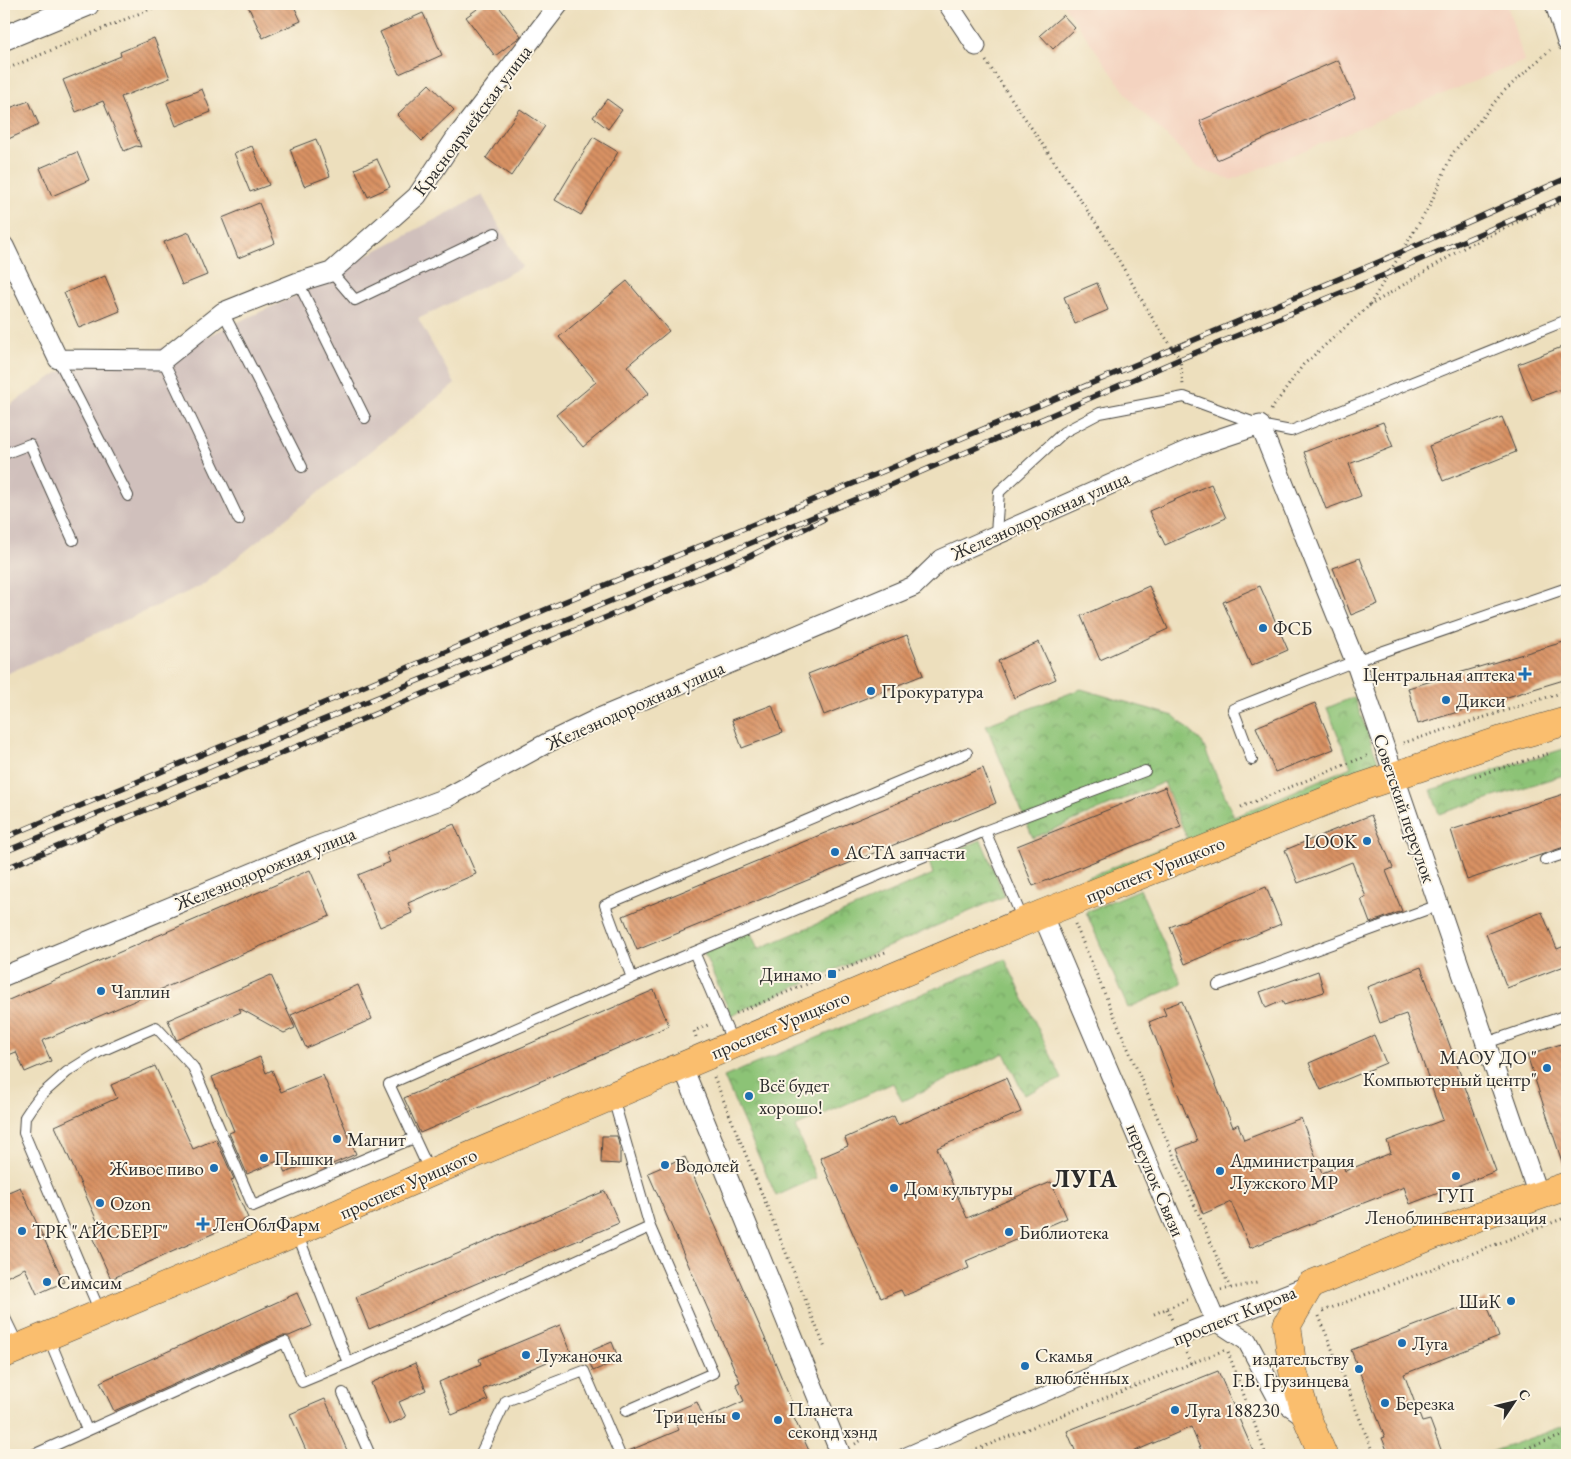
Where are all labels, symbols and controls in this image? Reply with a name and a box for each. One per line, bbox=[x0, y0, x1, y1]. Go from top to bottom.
street label: Красноармейская улица bbox=[407, 39, 538, 201]
street label: Железнодорожная улица bbox=[946, 465, 1134, 566]
place label: ФСБ bbox=[1273, 616, 1312, 641]
marker: ФСБ bbox=[1257, 622, 1269, 634]
street label: Железнодорожная улица bbox=[541, 655, 729, 756]
place label: Центральная аптека bbox=[1363, 662, 1515, 687]
marker: Центральная аптека bbox=[1519, 668, 1531, 680]
place label: Прокуратура bbox=[881, 679, 984, 704]
marker: Прокуратура bbox=[865, 685, 877, 697]
place label: Дикси bbox=[1456, 688, 1506, 713]
marker: Дикси bbox=[1440, 694, 1452, 706]
street label: Советский переулок bbox=[1367, 730, 1442, 886]
street label: Железнодорожная улица bbox=[170, 821, 360, 917]
place label: LOOK bbox=[1304, 829, 1358, 854]
street label: проспект Урицкого bbox=[1082, 830, 1229, 909]
marker: LOOK bbox=[1361, 835, 1373, 847]
place label: АСТА запчасти bbox=[844, 840, 965, 865]
marker: АСТА запчасти bbox=[829, 846, 841, 858]
place label: Динамо bbox=[760, 962, 822, 987]
marker: Динамо bbox=[826, 968, 838, 980]
place label: Чаплин bbox=[111, 979, 170, 1004]
street label: проспект Урицкого bbox=[707, 984, 853, 1065]
marker: Чаплин bbox=[95, 985, 107, 997]
place label: МАОУ ДО " Компьютерный центр" bbox=[1363, 1045, 1537, 1092]
marker: МАОУ ДО " Компьютерный центр" bbox=[1541, 1062, 1553, 1074]
place label: Всё будет хорошо! bbox=[759, 1073, 829, 1120]
marker: Всё будет хорошо! bbox=[743, 1090, 755, 1102]
street label: переулок Связи bbox=[1120, 1120, 1191, 1241]
place label: Магнит bbox=[347, 1127, 406, 1152]
marker: Магнит bbox=[331, 1133, 343, 1145]
street label: проспект Урицкого bbox=[335, 1142, 481, 1225]
place label: Пышки bbox=[274, 1146, 334, 1171]
place label: Администрация Лужского МР bbox=[1229, 1148, 1355, 1195]
marker: Пышки bbox=[258, 1152, 270, 1164]
place label: Водолей bbox=[675, 1153, 739, 1178]
place label: Живое пиво bbox=[109, 1156, 204, 1181]
marker: Водолей bbox=[659, 1159, 671, 1171]
marker: Живое пиво bbox=[208, 1162, 220, 1174]
district label: ЛУГА bbox=[1052, 1163, 1118, 1194]
marker: Администрация Лужского МР bbox=[1214, 1165, 1226, 1177]
marker: ГУП Леноблинвентаризация bbox=[1450, 1170, 1462, 1182]
place label: Дом культуры bbox=[904, 1176, 1013, 1201]
marker: Дом культуры bbox=[888, 1182, 900, 1194]
place label: ГУП Леноблинвентаризация bbox=[1365, 1183, 1547, 1230]
place label: Ozon bbox=[110, 1191, 151, 1216]
marker: Ozon bbox=[94, 1197, 106, 1209]
place label: ЛенОблФарм bbox=[213, 1212, 320, 1237]
marker: ЛенОблФарм bbox=[197, 1218, 209, 1230]
place label: ТРК "АЙСБЕРГ" bbox=[32, 1219, 168, 1244]
place label: Библиотека bbox=[1019, 1220, 1109, 1245]
marker: ТРК "АЙСБЕРГ" bbox=[16, 1225, 28, 1237]
marker: Библиотека bbox=[1003, 1226, 1015, 1238]
place label: Симсим bbox=[57, 1270, 122, 1295]
marker: Симсим bbox=[41, 1276, 53, 1288]
street label: проспект Кирова bbox=[1169, 1279, 1300, 1352]
place label: ШиК bbox=[1459, 1289, 1501, 1314]
marker: ШиК bbox=[1505, 1295, 1517, 1307]
place label: Луга bbox=[1412, 1331, 1449, 1356]
marker: Луга bbox=[1396, 1337, 1408, 1349]
place label: Лужаночка bbox=[536, 1343, 623, 1368]
place label: Скамья влюблённых bbox=[1035, 1343, 1130, 1390]
place label: издательству Г.В. Грузинцева bbox=[1232, 1346, 1350, 1393]
marker: Лужаночка bbox=[520, 1349, 532, 1361]
marker: Скамья влюблённых bbox=[1019, 1360, 1031, 1372]
marker: издательству Г.В. Грузинцева bbox=[1353, 1363, 1365, 1375]
north arrow bbox=[1488, 1376, 1538, 1426]
text: С bbox=[1514, 1385, 1535, 1404]
place label: Березка bbox=[1395, 1391, 1455, 1416]
place label: Планета секонд хэнд bbox=[788, 1397, 878, 1444]
marker: Березка bbox=[1379, 1397, 1391, 1409]
place label: Луга 188230 bbox=[1185, 1398, 1280, 1423]
place label: Три цены bbox=[653, 1404, 726, 1429]
marker: Луга 188230 bbox=[1169, 1404, 1181, 1416]
marker: Три цены bbox=[730, 1410, 742, 1422]
marker: Планета секонд хэнд bbox=[772, 1414, 784, 1426]

